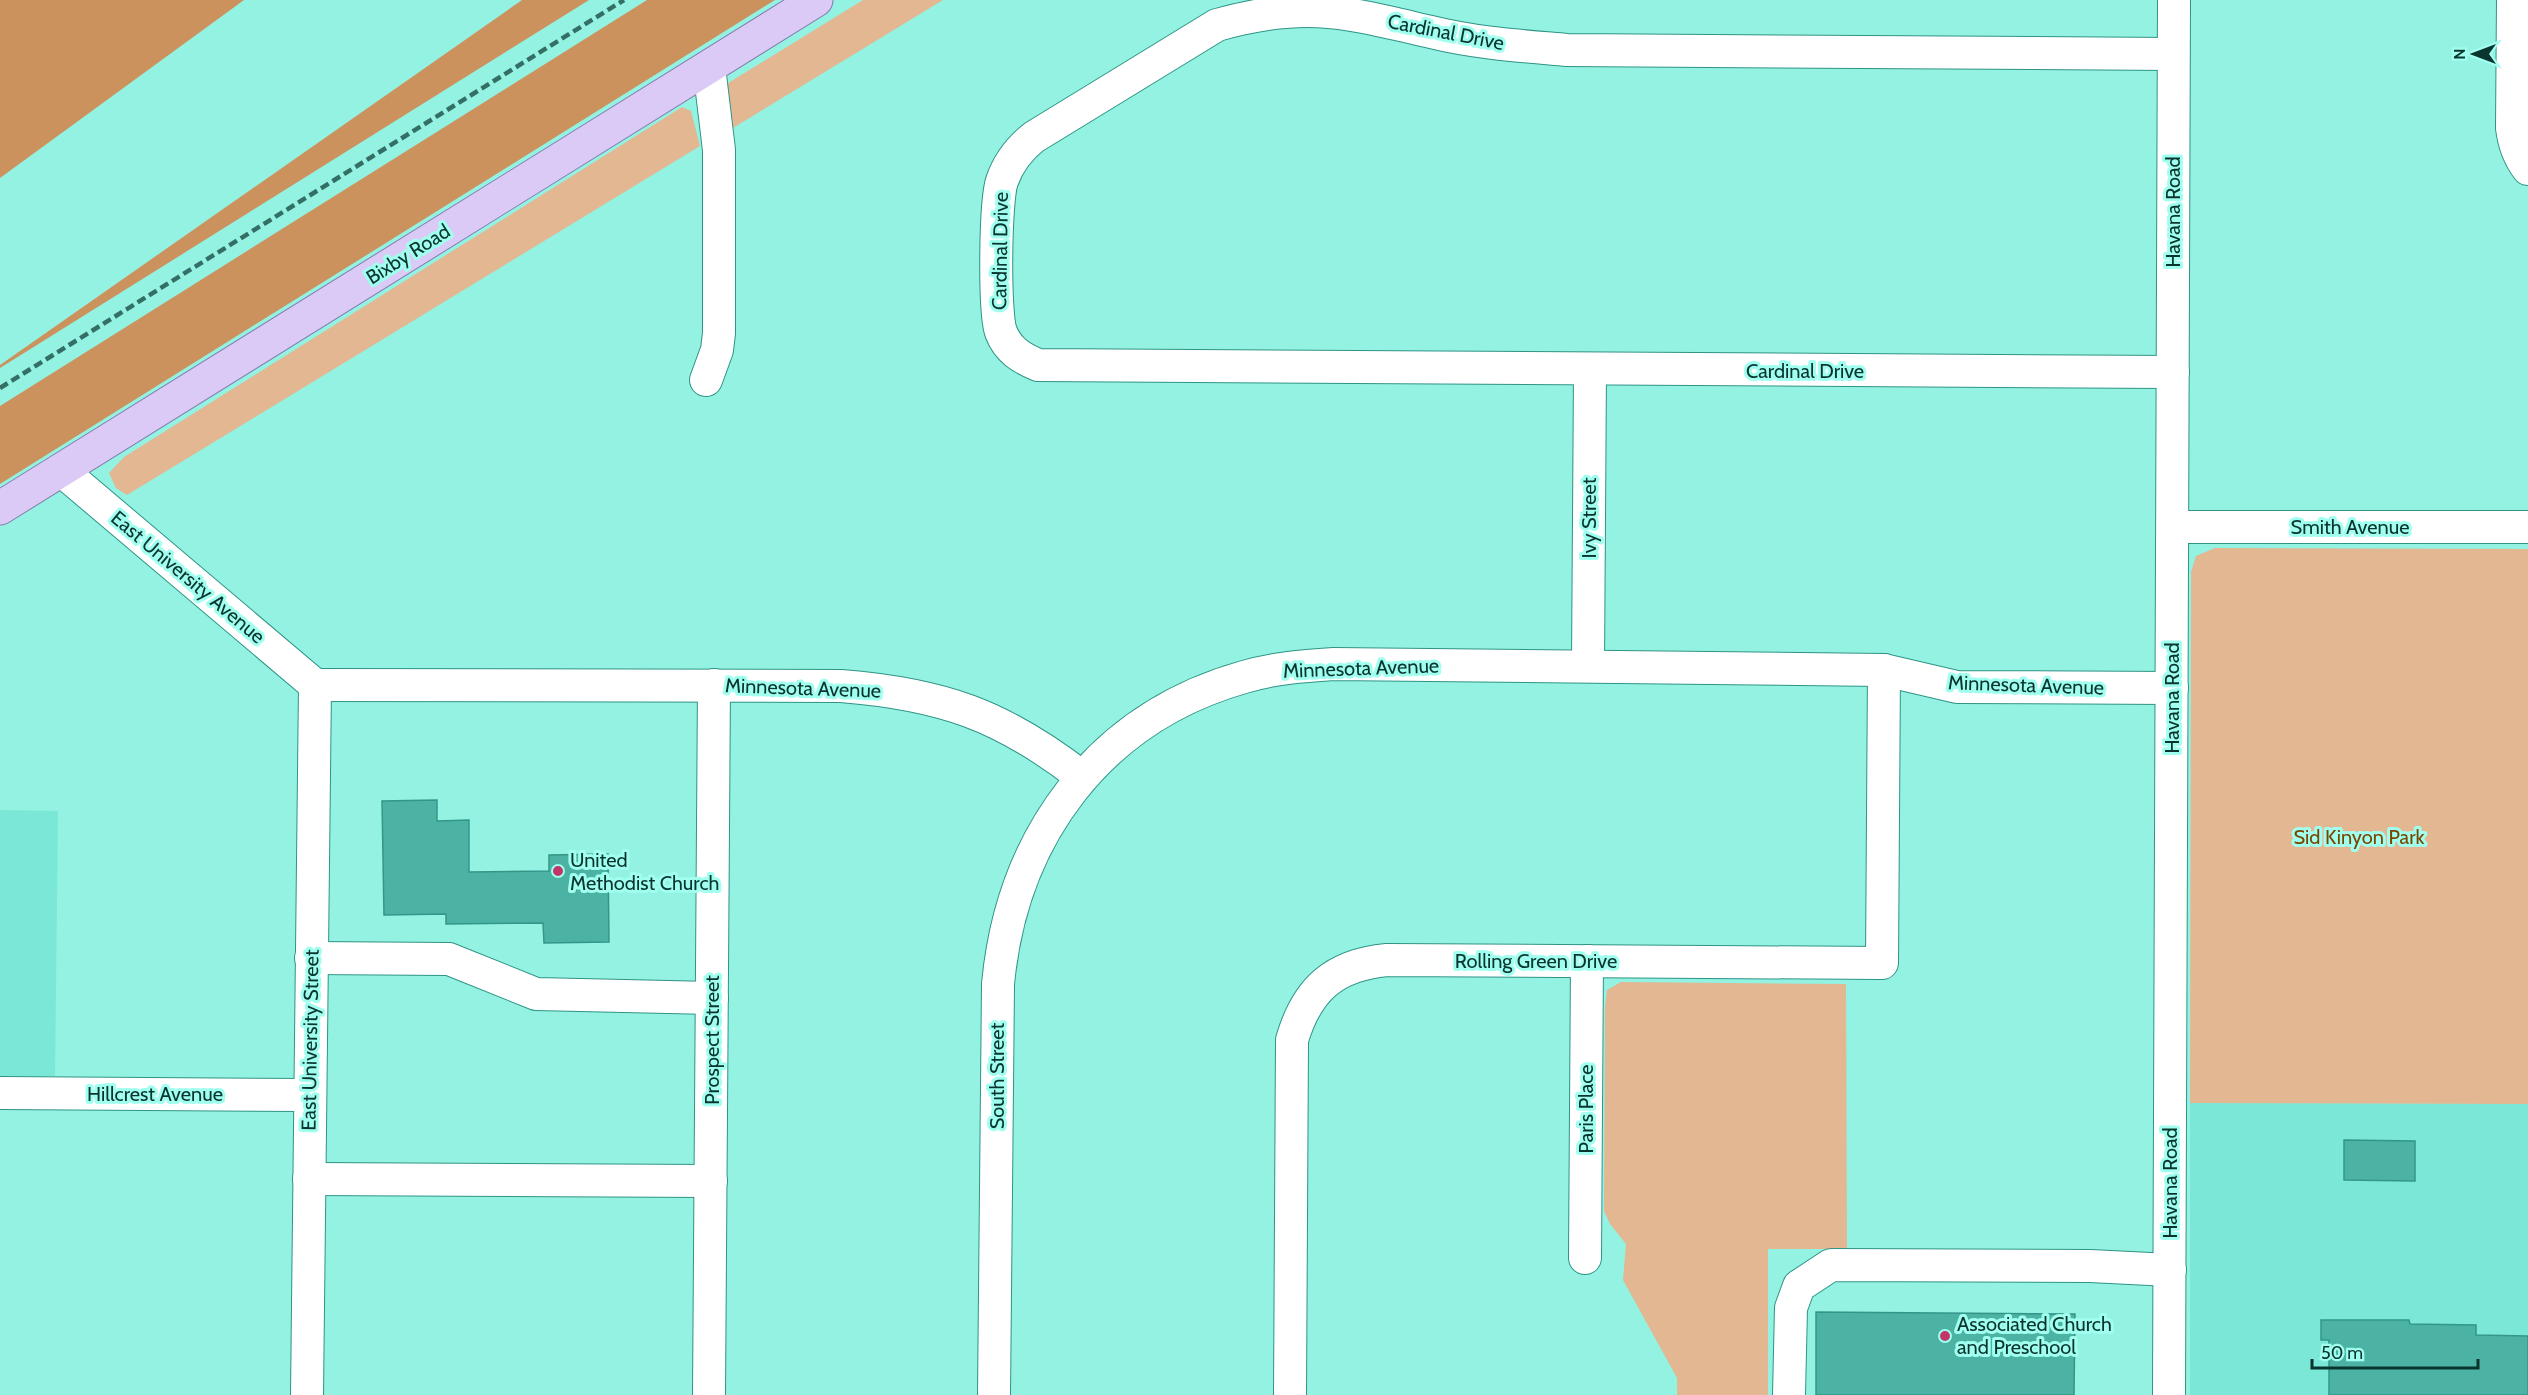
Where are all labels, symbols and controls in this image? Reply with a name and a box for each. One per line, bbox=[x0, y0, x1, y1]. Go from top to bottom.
street label: Cardinal Drive bbox=[1386, 9, 1506, 55]
north arrow bbox=[2444, 24, 2504, 84]
text: N bbox=[2450, 48, 2469, 60]
street label: Havana Road bbox=[2161, 156, 2185, 268]
street label: Cardinal Drive bbox=[987, 192, 1013, 310]
street label: Bixby Road bbox=[362, 219, 454, 289]
street label: Cardinal Drive bbox=[1746, 359, 1864, 383]
street label: Ivy Street bbox=[1577, 477, 1601, 558]
street label: East University Avenue bbox=[106, 506, 270, 648]
street label: Smith Avenue bbox=[2291, 515, 2409, 539]
street label: Havana Road bbox=[2160, 642, 2184, 754]
street label: Minnesota Avenue bbox=[1282, 653, 1440, 683]
street label: Minnesota Avenue bbox=[1947, 670, 2105, 700]
street label: Minnesota Avenue bbox=[724, 673, 882, 703]
park label: Sid Kinyon Park bbox=[2294, 825, 2425, 849]
place label: United Methodist Church bbox=[570, 848, 719, 895]
marker: United Methodist Church bbox=[551, 864, 565, 878]
street label: East University Street bbox=[296, 949, 324, 1131]
street label: Rolling Green Drive bbox=[1455, 949, 1617, 973]
street label: Prospect Street bbox=[700, 975, 724, 1105]
street label: South Street bbox=[985, 1022, 1009, 1129]
street label: Paris Place bbox=[1574, 1065, 1598, 1153]
street label: Hillcrest Avenue bbox=[87, 1082, 223, 1106]
street label: Havana Road bbox=[2158, 1127, 2182, 1239]
place label: Associated Church and Preschool bbox=[1957, 1312, 2112, 1359]
marker: Associated Church and Preschool bbox=[1938, 1329, 1952, 1343]
scale bar bbox=[2312, 1332, 2478, 1370]
text: 50 m bbox=[2321, 1342, 2363, 1364]

